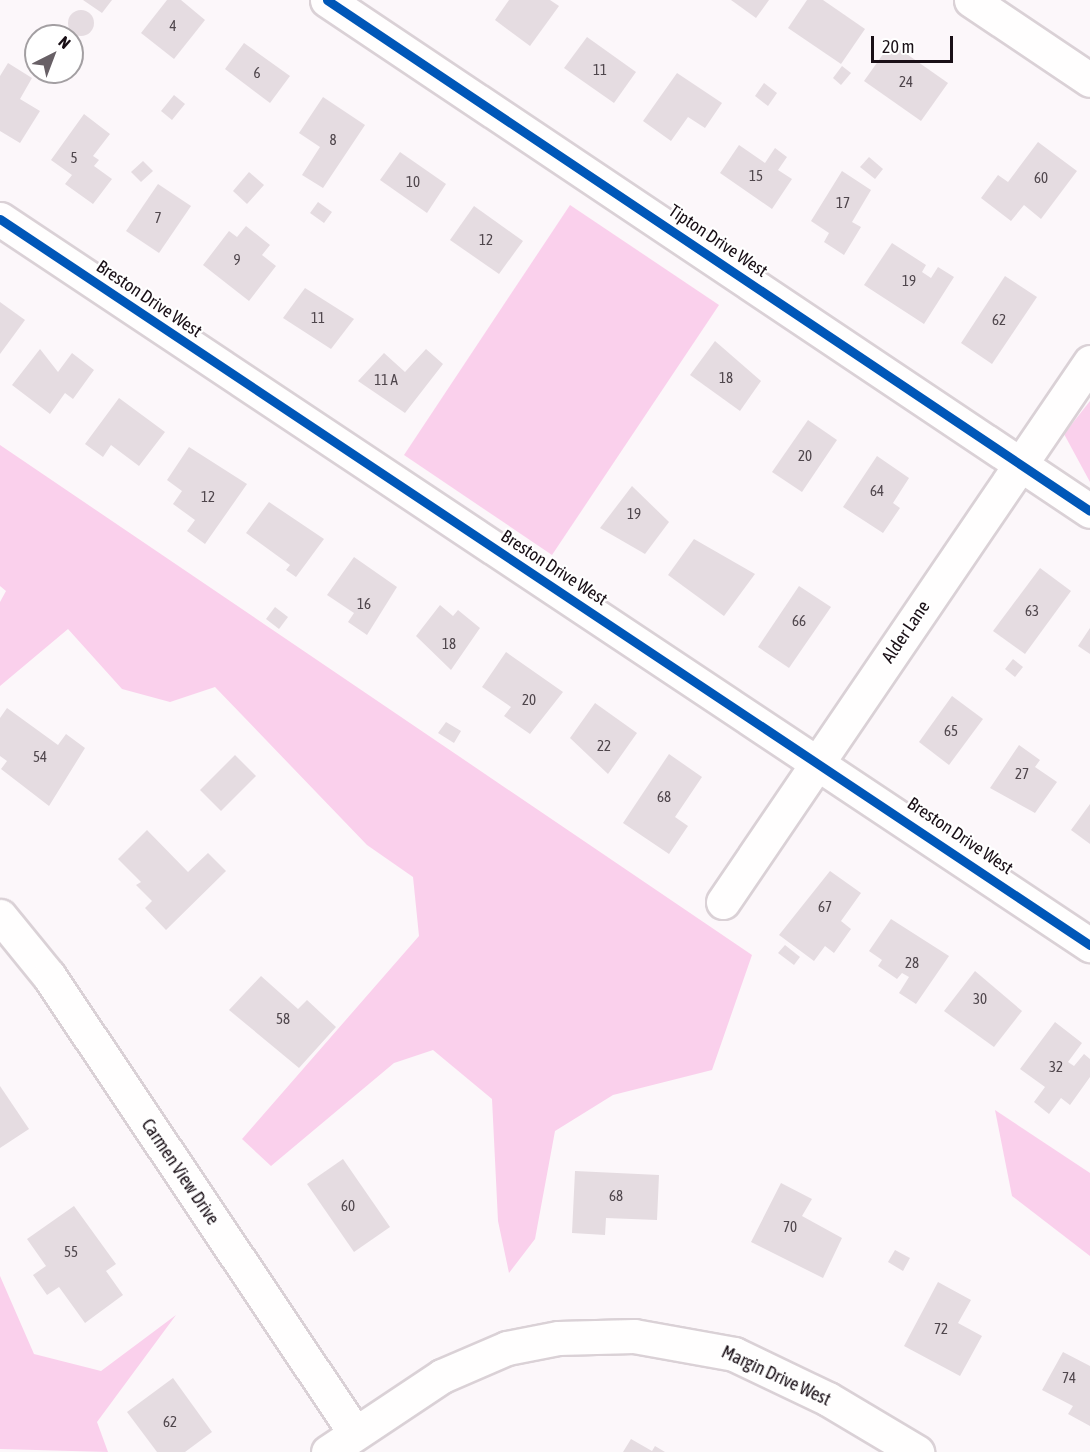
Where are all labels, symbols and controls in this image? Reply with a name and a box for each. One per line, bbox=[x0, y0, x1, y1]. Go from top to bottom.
house number: 4 bbox=[169, 17, 177, 35]
north arrow bbox=[24, 24, 84, 84]
scale bar bbox=[874, 24, 956, 62]
text: N bbox=[55, 32, 74, 52]
text: 20 m bbox=[882, 36, 914, 57]
house number: 11 bbox=[593, 61, 607, 79]
house number: 6 bbox=[253, 64, 261, 82]
house number: 24 bbox=[899, 73, 913, 91]
house number: 8 bbox=[329, 131, 337, 149]
house number: 5 bbox=[70, 149, 78, 167]
house number: 15 bbox=[749, 167, 763, 185]
house number: 60 bbox=[1034, 169, 1048, 187]
house number: 10 bbox=[406, 173, 420, 191]
house number: 17 bbox=[836, 194, 850, 212]
street label: Tipton Drive West bbox=[664, 200, 772, 282]
house number: 7 bbox=[154, 209, 162, 227]
house number: 12 bbox=[479, 231, 493, 249]
house number: 9 bbox=[233, 251, 241, 269]
street label: Breston Drive West bbox=[92, 256, 206, 342]
house number: 19 bbox=[902, 272, 916, 290]
house number: 11 bbox=[311, 309, 325, 327]
house number: 62 bbox=[992, 311, 1006, 329]
house number: 18 bbox=[719, 369, 733, 387]
house number: 11 A bbox=[374, 371, 398, 389]
house number: 20 bbox=[798, 447, 812, 465]
house number: 64 bbox=[870, 482, 884, 500]
house number: 12 bbox=[201, 488, 215, 506]
house number: 19 bbox=[627, 505, 641, 523]
street label: Breston Drive West bbox=[497, 526, 611, 610]
house number: 16 bbox=[357, 595, 371, 613]
street label: Alder Lane bbox=[877, 597, 935, 667]
house number: 63 bbox=[1025, 602, 1039, 620]
house number: 66 bbox=[792, 612, 806, 630]
house number: 18 bbox=[442, 635, 456, 653]
house number: 20 bbox=[522, 691, 536, 709]
house number: 65 bbox=[944, 722, 958, 740]
house number: 22 bbox=[597, 737, 611, 755]
house number: 54 bbox=[33, 748, 47, 766]
house number: 27 bbox=[1015, 765, 1029, 783]
house number: 68 bbox=[657, 788, 671, 806]
street label: Breston Drive West bbox=[903, 793, 1017, 879]
house number: 67 bbox=[818, 898, 832, 916]
house number: 28 bbox=[905, 954, 919, 972]
house number: 30 bbox=[973, 990, 987, 1008]
house number: 58 bbox=[276, 1010, 290, 1028]
house number: 32 bbox=[1049, 1058, 1063, 1076]
street label: Carmen View Drive bbox=[137, 1115, 223, 1229]
house number: 68 bbox=[609, 1187, 623, 1205]
house number: 60 bbox=[341, 1197, 355, 1215]
house number: 70 bbox=[783, 1218, 797, 1236]
house number: 55 bbox=[64, 1243, 78, 1261]
house number: 72 bbox=[934, 1320, 948, 1338]
street label: Margin Drive West bbox=[718, 1341, 834, 1411]
house number: 74 bbox=[1062, 1369, 1076, 1387]
house number: 62 bbox=[163, 1413, 177, 1431]

